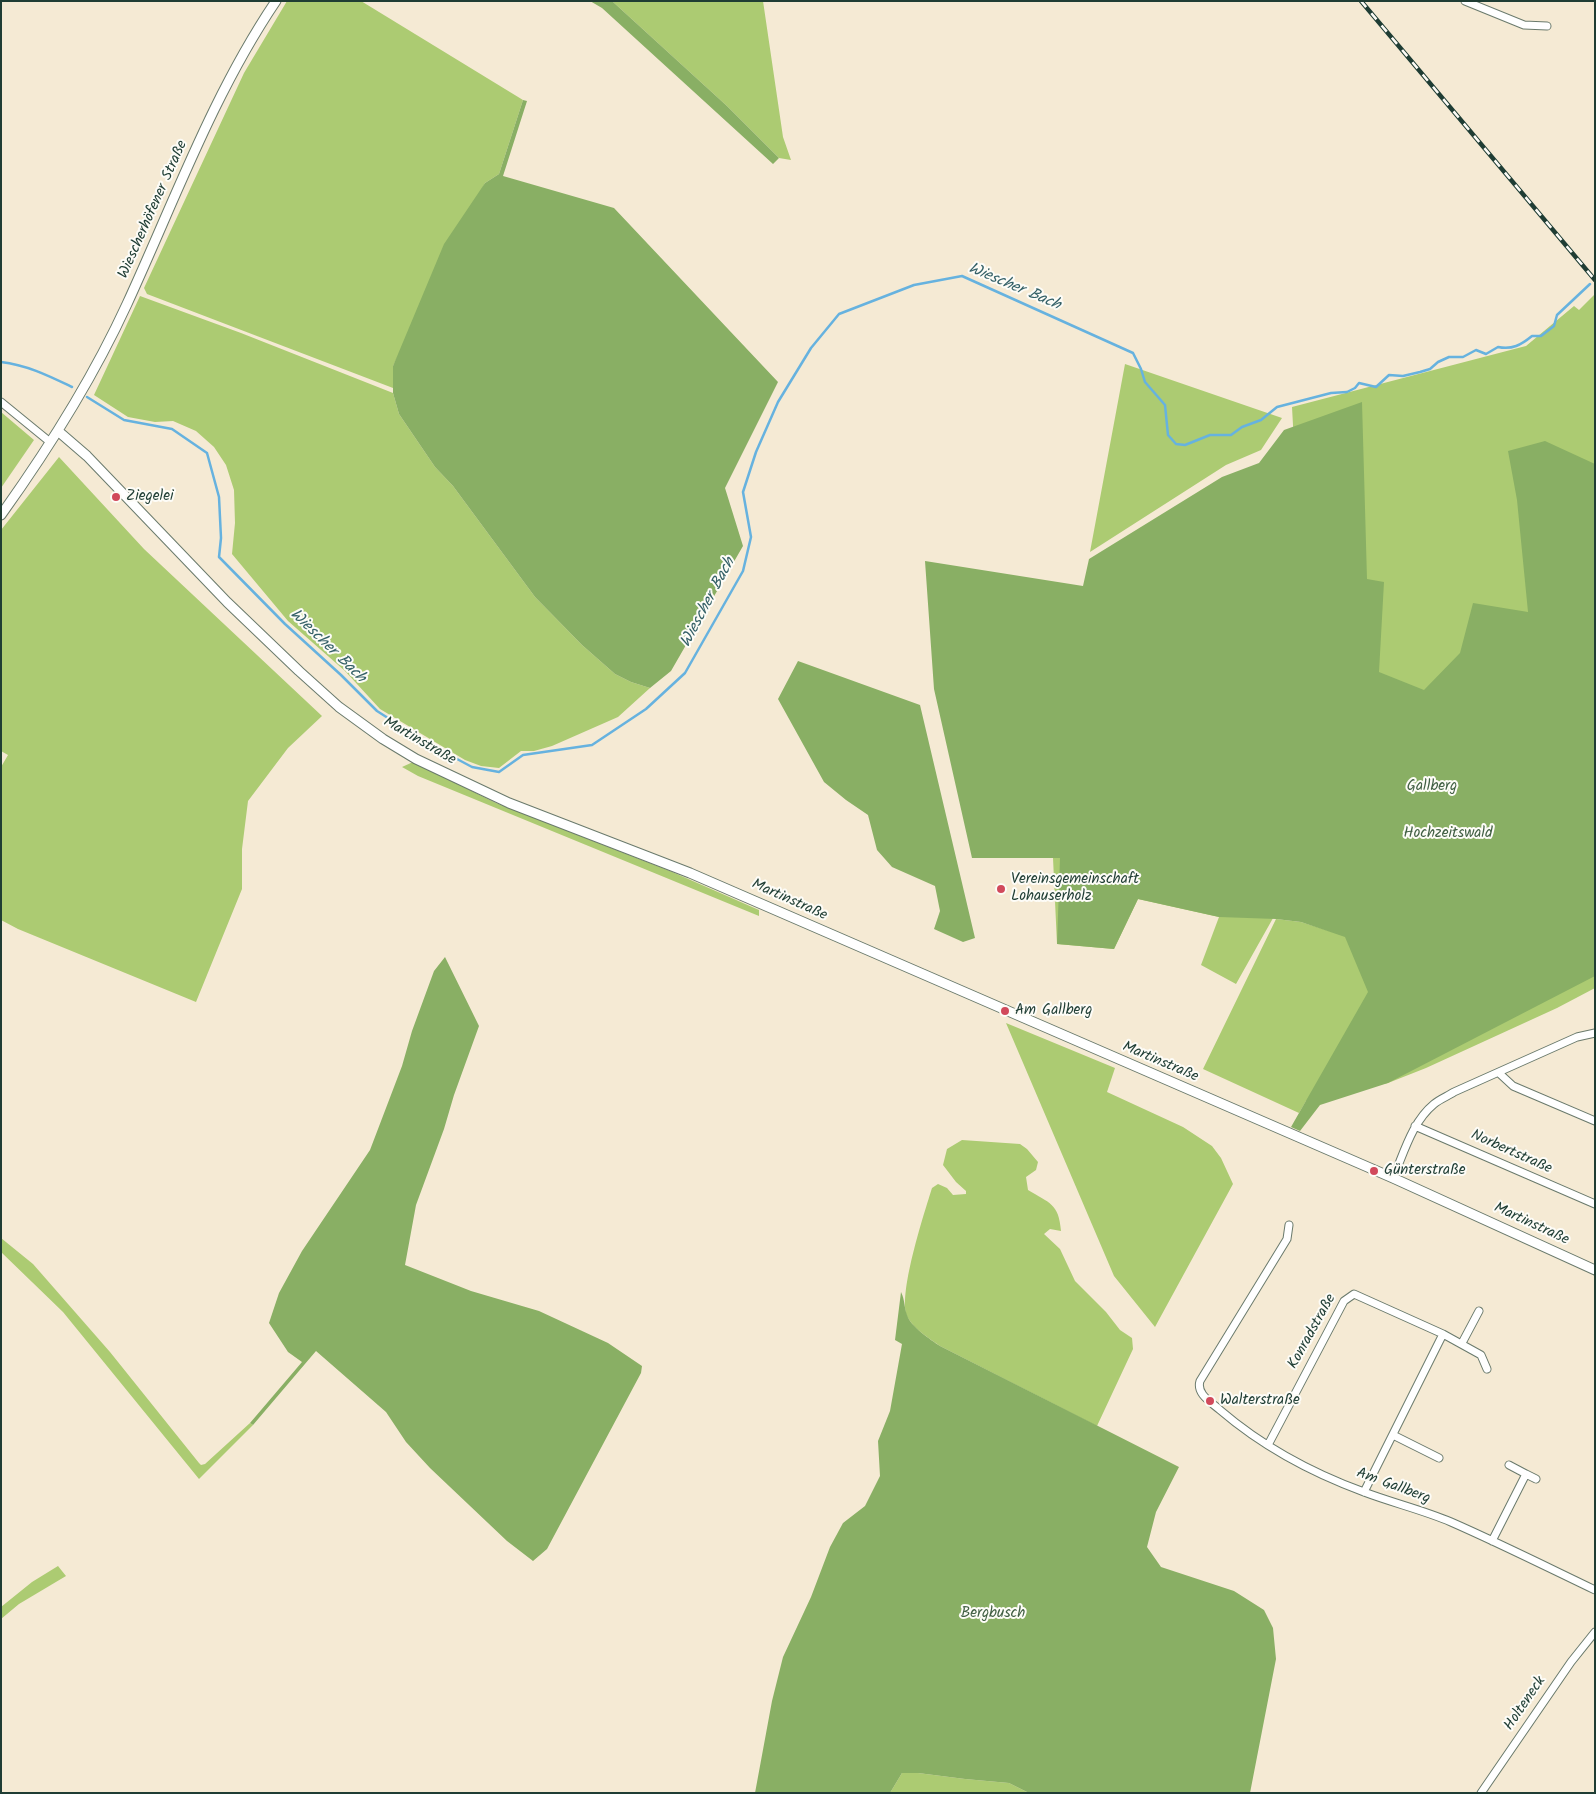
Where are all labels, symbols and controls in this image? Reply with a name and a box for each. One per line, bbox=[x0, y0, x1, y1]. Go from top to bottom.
street label: Wiescherhöfener Straße bbox=[115, 138, 193, 282]
water label: Wiescher Bach bbox=[965, 260, 1063, 316]
place label: Ziegelei bbox=[126, 488, 173, 506]
marker: Ziegelei bbox=[110, 491, 122, 503]
water label: Wiescher Bach bbox=[677, 555, 741, 651]
water label: Wiescher Bach bbox=[285, 606, 369, 688]
street label: Martinstraße bbox=[379, 714, 459, 770]
park label: Gallberg bbox=[1407, 778, 1457, 796]
park label: Hochzeitswald bbox=[1404, 825, 1492, 843]
place label: Vereinsgemeinschaft Lohauserholz bbox=[1011, 871, 1139, 906]
street label: Martinstraße bbox=[748, 876, 830, 926]
marker: Vereinsgemeinschaft Lohauserholz bbox=[995, 883, 1007, 895]
place label: Am Gallberg bbox=[1015, 1002, 1092, 1020]
marker: Am Gallberg bbox=[999, 1005, 1011, 1017]
street label: Martinstraße bbox=[1119, 1039, 1201, 1087]
street label: Norbertstraße bbox=[1468, 1127, 1554, 1179]
place label: Günterstraße bbox=[1384, 1162, 1466, 1180]
marker: Günterstraße bbox=[1368, 1165, 1380, 1177]
street label: Martinstraße bbox=[1491, 1200, 1571, 1250]
street label: Konradstraße bbox=[1285, 1291, 1341, 1373]
place label: Walterstraße bbox=[1220, 1392, 1300, 1410]
marker: Walterstraße bbox=[1204, 1395, 1216, 1407]
street label: Am Gallberg bbox=[1354, 1465, 1432, 1509]
park label: Bergbusch bbox=[961, 1605, 1025, 1623]
street label: Holteneck bbox=[1501, 1673, 1551, 1735]

